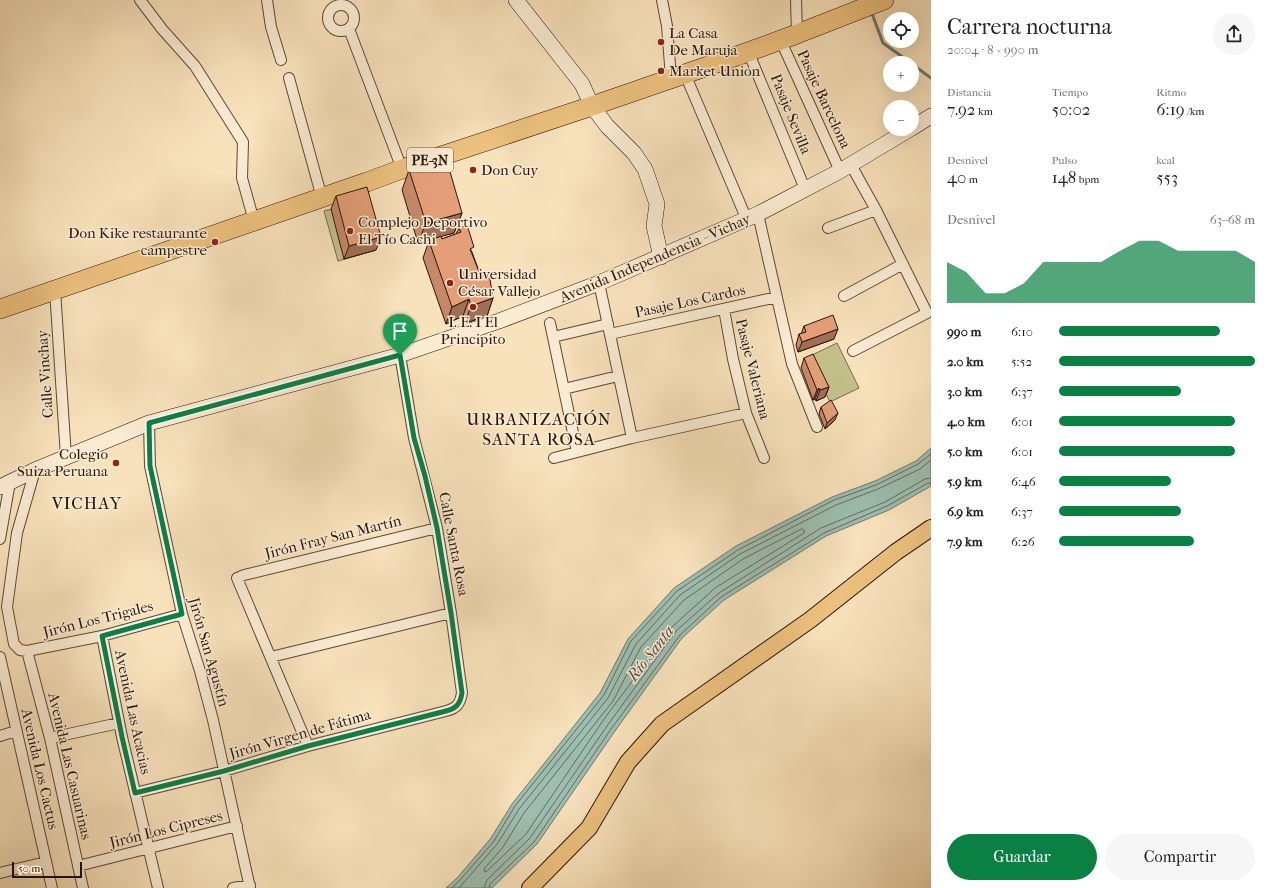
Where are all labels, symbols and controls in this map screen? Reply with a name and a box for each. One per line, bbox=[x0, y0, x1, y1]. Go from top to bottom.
map controls bbox=[883, 12, 919, 136]
button: locate bbox=[883, 12, 919, 48]
button: share bbox=[1213, 13, 1255, 55]
text: Carrera nocturna bbox=[947, 14, 1112, 40]
place label: La Casa De Maruja bbox=[669, 24, 739, 59]
marker: La Casa De Maruja bbox=[656, 37, 666, 47]
text: 20:04 · 8 × 990 m bbox=[947, 42, 1038, 57]
street label: Pasaje Barcelona bbox=[793, 47, 855, 152]
button: + bbox=[883, 56, 919, 92]
place label: Market Union bbox=[669, 62, 761, 80]
marker: Market Union bbox=[656, 66, 666, 76]
street label: Pasaje Sevilla bbox=[767, 71, 816, 158]
text: Distancia bbox=[947, 86, 991, 99]
text: Tiempo bbox=[1052, 86, 1088, 99]
text: Ritmo bbox=[1156, 86, 1186, 99]
text: 7.92 bbox=[947, 99, 976, 119]
text: 50:02 bbox=[1052, 99, 1091, 119]
text: 6:19 bbox=[1156, 99, 1185, 119]
button: − bbox=[883, 100, 919, 136]
text: km bbox=[976, 105, 993, 118]
text: /km bbox=[1185, 105, 1205, 118]
road number: PE-3N bbox=[407, 148, 453, 172]
text: Desnivel bbox=[947, 154, 988, 167]
text: Pulso bbox=[1052, 154, 1077, 167]
text: kcal bbox=[1156, 154, 1175, 167]
place label: Don Cuy bbox=[481, 161, 539, 179]
marker: Don Cuy bbox=[468, 165, 478, 175]
text: 40 bbox=[947, 167, 966, 187]
text: 148 bbox=[1052, 167, 1076, 187]
text: 553 bbox=[1156, 167, 1178, 187]
text: m bbox=[966, 173, 978, 186]
text: bpm bbox=[1076, 173, 1100, 186]
street label: Avenida Independencia - Vichay bbox=[556, 209, 754, 307]
text: Desnivel bbox=[947, 212, 996, 227]
text: 63–68 m bbox=[1210, 212, 1255, 227]
place label: Complejo Deportivo El Tío Cachi bbox=[358, 213, 488, 248]
place label: Don Kike restaurante campestre bbox=[68, 224, 208, 259]
marker: Complejo Deportivo El Tío Cachi bbox=[345, 226, 355, 236]
marker: Don Kike restaurante campestre bbox=[210, 237, 220, 247]
place label: Universidad César Vallejo bbox=[458, 265, 541, 300]
marker: Universidad César Vallejo bbox=[445, 278, 455, 288]
street label: Pasaje Los Cardos bbox=[633, 280, 747, 322]
marker: I. E. I El Principito bbox=[468, 302, 478, 312]
place label: I. E. I El Principito bbox=[441, 313, 506, 348]
pin bbox=[383, 314, 417, 355]
street label: Pasaje Valeriana bbox=[732, 317, 774, 422]
icon: arrive bbox=[389, 320, 411, 342]
text: 990 m bbox=[947, 324, 981, 339]
text: 6:10 bbox=[1011, 324, 1033, 339]
street label: Calle Vinchay bbox=[33, 328, 57, 419]
text: 2.0 km bbox=[947, 354, 984, 369]
text: 5:52 bbox=[1011, 354, 1032, 369]
text: 3.0 km bbox=[947, 384, 982, 399]
text: 6:37 bbox=[1011, 384, 1033, 399]
district label: URBANIZACIÓN SANTA ROSA bbox=[466, 409, 612, 449]
text: 4.0 km bbox=[947, 414, 985, 429]
text: 6:01 bbox=[1011, 414, 1033, 429]
text: 5.0 km bbox=[947, 444, 983, 459]
text: 6:01 bbox=[1011, 444, 1033, 459]
place label: Colegio Suiza Peruana bbox=[17, 445, 109, 480]
marker: Colegio Suiza Peruana bbox=[111, 458, 121, 468]
text: 5.9 km bbox=[947, 474, 982, 489]
text: 6:46 bbox=[1011, 474, 1036, 489]
street label: Calle Santa Rosa bbox=[435, 491, 473, 598]
district label: VICHAY bbox=[51, 493, 123, 513]
text: 6.9 km bbox=[947, 504, 983, 519]
text: 6:37 bbox=[1011, 504, 1033, 519]
street label: Jirón Fray San Martín bbox=[262, 511, 403, 563]
text: 7.9 km bbox=[947, 534, 983, 549]
text: 6:26 bbox=[1011, 534, 1035, 549]
street label: Jirón San Agustín bbox=[185, 594, 233, 709]
street label: Jirón Los Trigales bbox=[40, 597, 155, 642]
water label: Río Santa bbox=[622, 622, 678, 686]
street label: Avenida Las Acacias bbox=[111, 647, 155, 776]
street label: Avenida Las Casuarinas bbox=[44, 690, 96, 842]
street label: Jirón Virgen de Fátima bbox=[226, 705, 374, 763]
street label: Avenida Los Cactus bbox=[17, 706, 63, 832]
street label: Jirón Los Cipreses bbox=[107, 806, 225, 852]
button: Guardar bbox=[947, 834, 1097, 880]
button: Compartir bbox=[1105, 834, 1255, 880]
scale bar bbox=[12, 860, 82, 879]
text: 50 m bbox=[18, 862, 40, 875]

